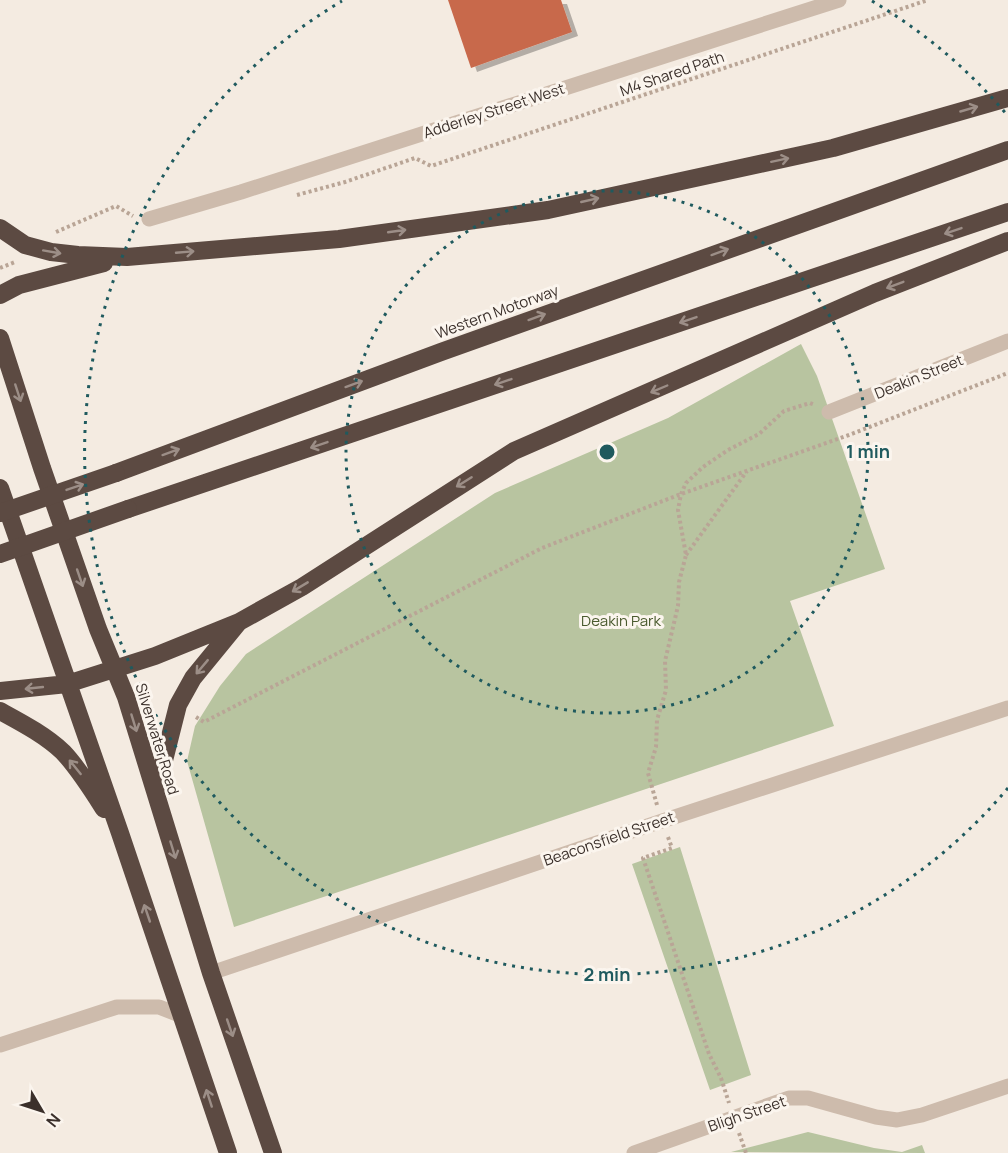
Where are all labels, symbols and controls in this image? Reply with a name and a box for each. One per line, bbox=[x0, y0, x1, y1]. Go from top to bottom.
street label: M4 Shared Path bbox=[617, 46, 727, 101]
street label: Adderley Street West bbox=[421, 78, 567, 143]
one-way arrow bbox=[959, 103, 978, 115]
one-way arrow bbox=[771, 153, 790, 165]
one-way arrow bbox=[580, 194, 599, 206]
one-way arrow bbox=[387, 225, 406, 236]
one-way arrow bbox=[944, 226, 963, 237]
one-way arrow bbox=[711, 245, 729, 256]
one-way arrow bbox=[175, 246, 195, 257]
one-way arrow bbox=[42, 247, 61, 258]
street label: Western Motorway bbox=[432, 279, 562, 344]
one-way arrow bbox=[886, 280, 905, 291]
one-way arrow bbox=[527, 311, 546, 322]
one-way arrow bbox=[679, 315, 698, 326]
street label: Deakin Street bbox=[871, 349, 966, 404]
one-way arrow bbox=[344, 378, 362, 389]
one-way arrow bbox=[495, 378, 513, 389]
one-way arrow bbox=[13, 383, 24, 402]
one-way arrow bbox=[650, 384, 668, 395]
text: 1 min bbox=[846, 439, 890, 463]
one-way arrow bbox=[310, 440, 329, 451]
centre of rings bbox=[597, 442, 617, 462]
one-way arrow bbox=[161, 446, 180, 457]
one-way arrow bbox=[456, 477, 473, 489]
one-way arrow bbox=[65, 481, 84, 492]
one-way arrow bbox=[76, 568, 87, 587]
one-way arrow bbox=[292, 582, 309, 594]
park label: Deakin Park bbox=[581, 610, 661, 631]
one-way arrow bbox=[195, 659, 209, 674]
street label: Silverwater Road bbox=[131, 681, 184, 797]
one-way arrow bbox=[24, 683, 44, 694]
one-way arrow bbox=[129, 713, 140, 732]
one-way arrow bbox=[69, 760, 82, 776]
street label: Beaconsfield Street bbox=[541, 806, 677, 871]
one-way arrow bbox=[168, 840, 179, 859]
one-way arrow bbox=[141, 904, 152, 923]
text: 2 min bbox=[584, 962, 630, 986]
one-way arrow bbox=[226, 1018, 237, 1037]
north arrow bbox=[12, 1081, 72, 1141]
one-way arrow bbox=[203, 1088, 214, 1107]
street label: Bligh Street bbox=[705, 1090, 789, 1137]
text: N bbox=[41, 1109, 66, 1132]

